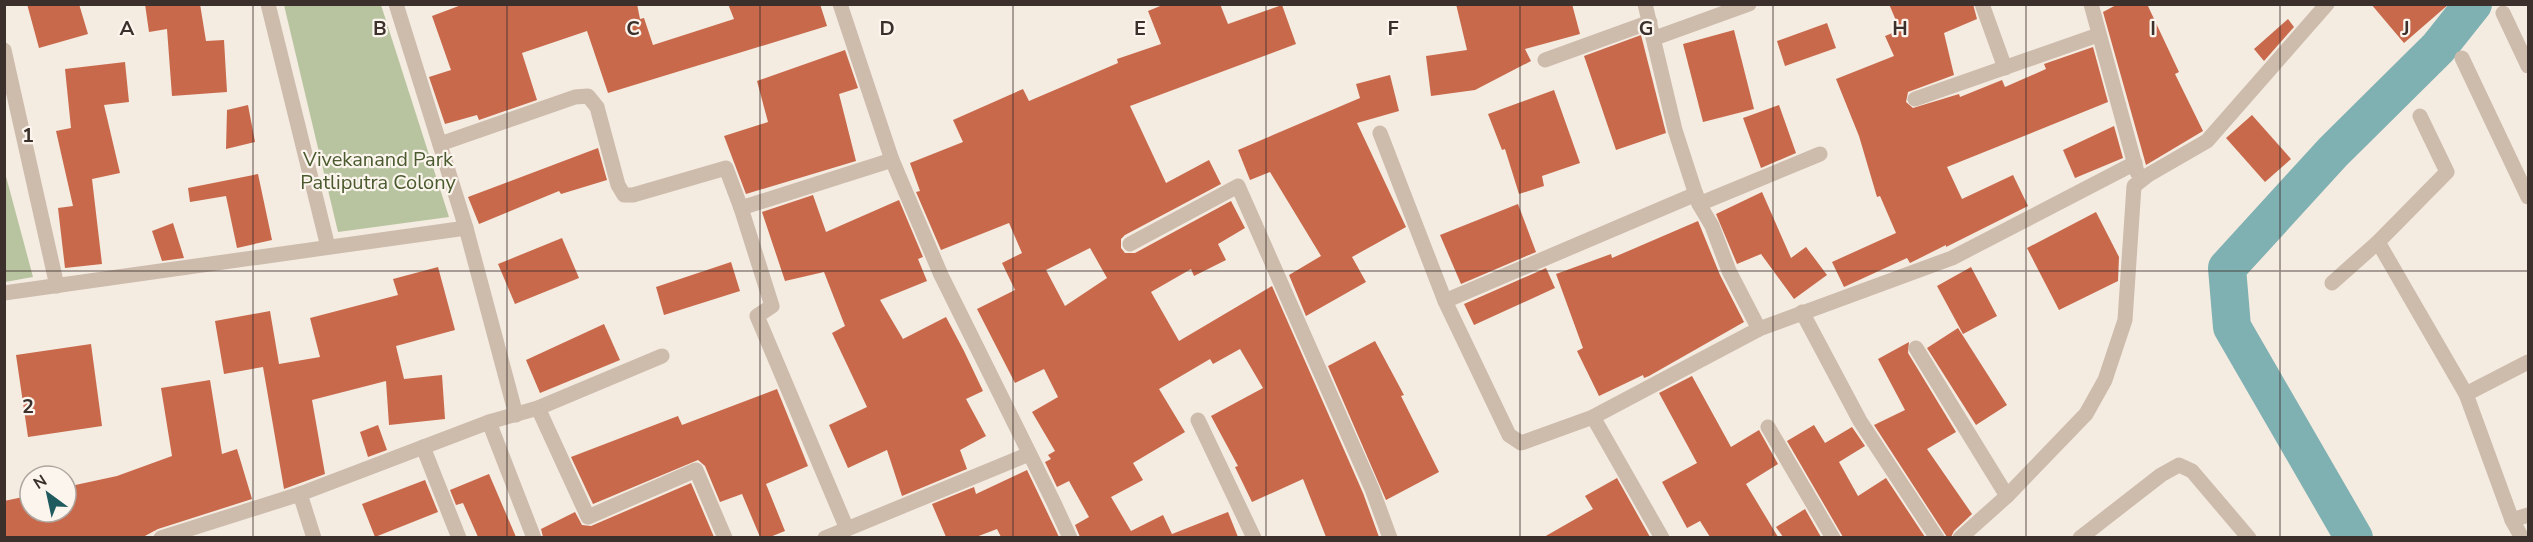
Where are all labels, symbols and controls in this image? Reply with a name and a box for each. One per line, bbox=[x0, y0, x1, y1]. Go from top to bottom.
text: A bbox=[120, 15, 135, 42]
text: B bbox=[373, 15, 387, 42]
text: C bbox=[626, 15, 640, 42]
text: D bbox=[879, 15, 895, 42]
text: E bbox=[1134, 15, 1146, 42]
text: F bbox=[1387, 15, 1399, 42]
text: G bbox=[1639, 15, 1653, 42]
text: H bbox=[1892, 15, 1908, 42]
text: I bbox=[2150, 15, 2156, 42]
text: J bbox=[2401, 15, 2410, 42]
text: 1 bbox=[22, 122, 34, 149]
park label: Vivekanand Park Patliputra Colony bbox=[300, 146, 456, 196]
text: 2 bbox=[22, 393, 34, 420]
north arrow bbox=[18, 464, 78, 524]
text: N bbox=[29, 470, 51, 495]

